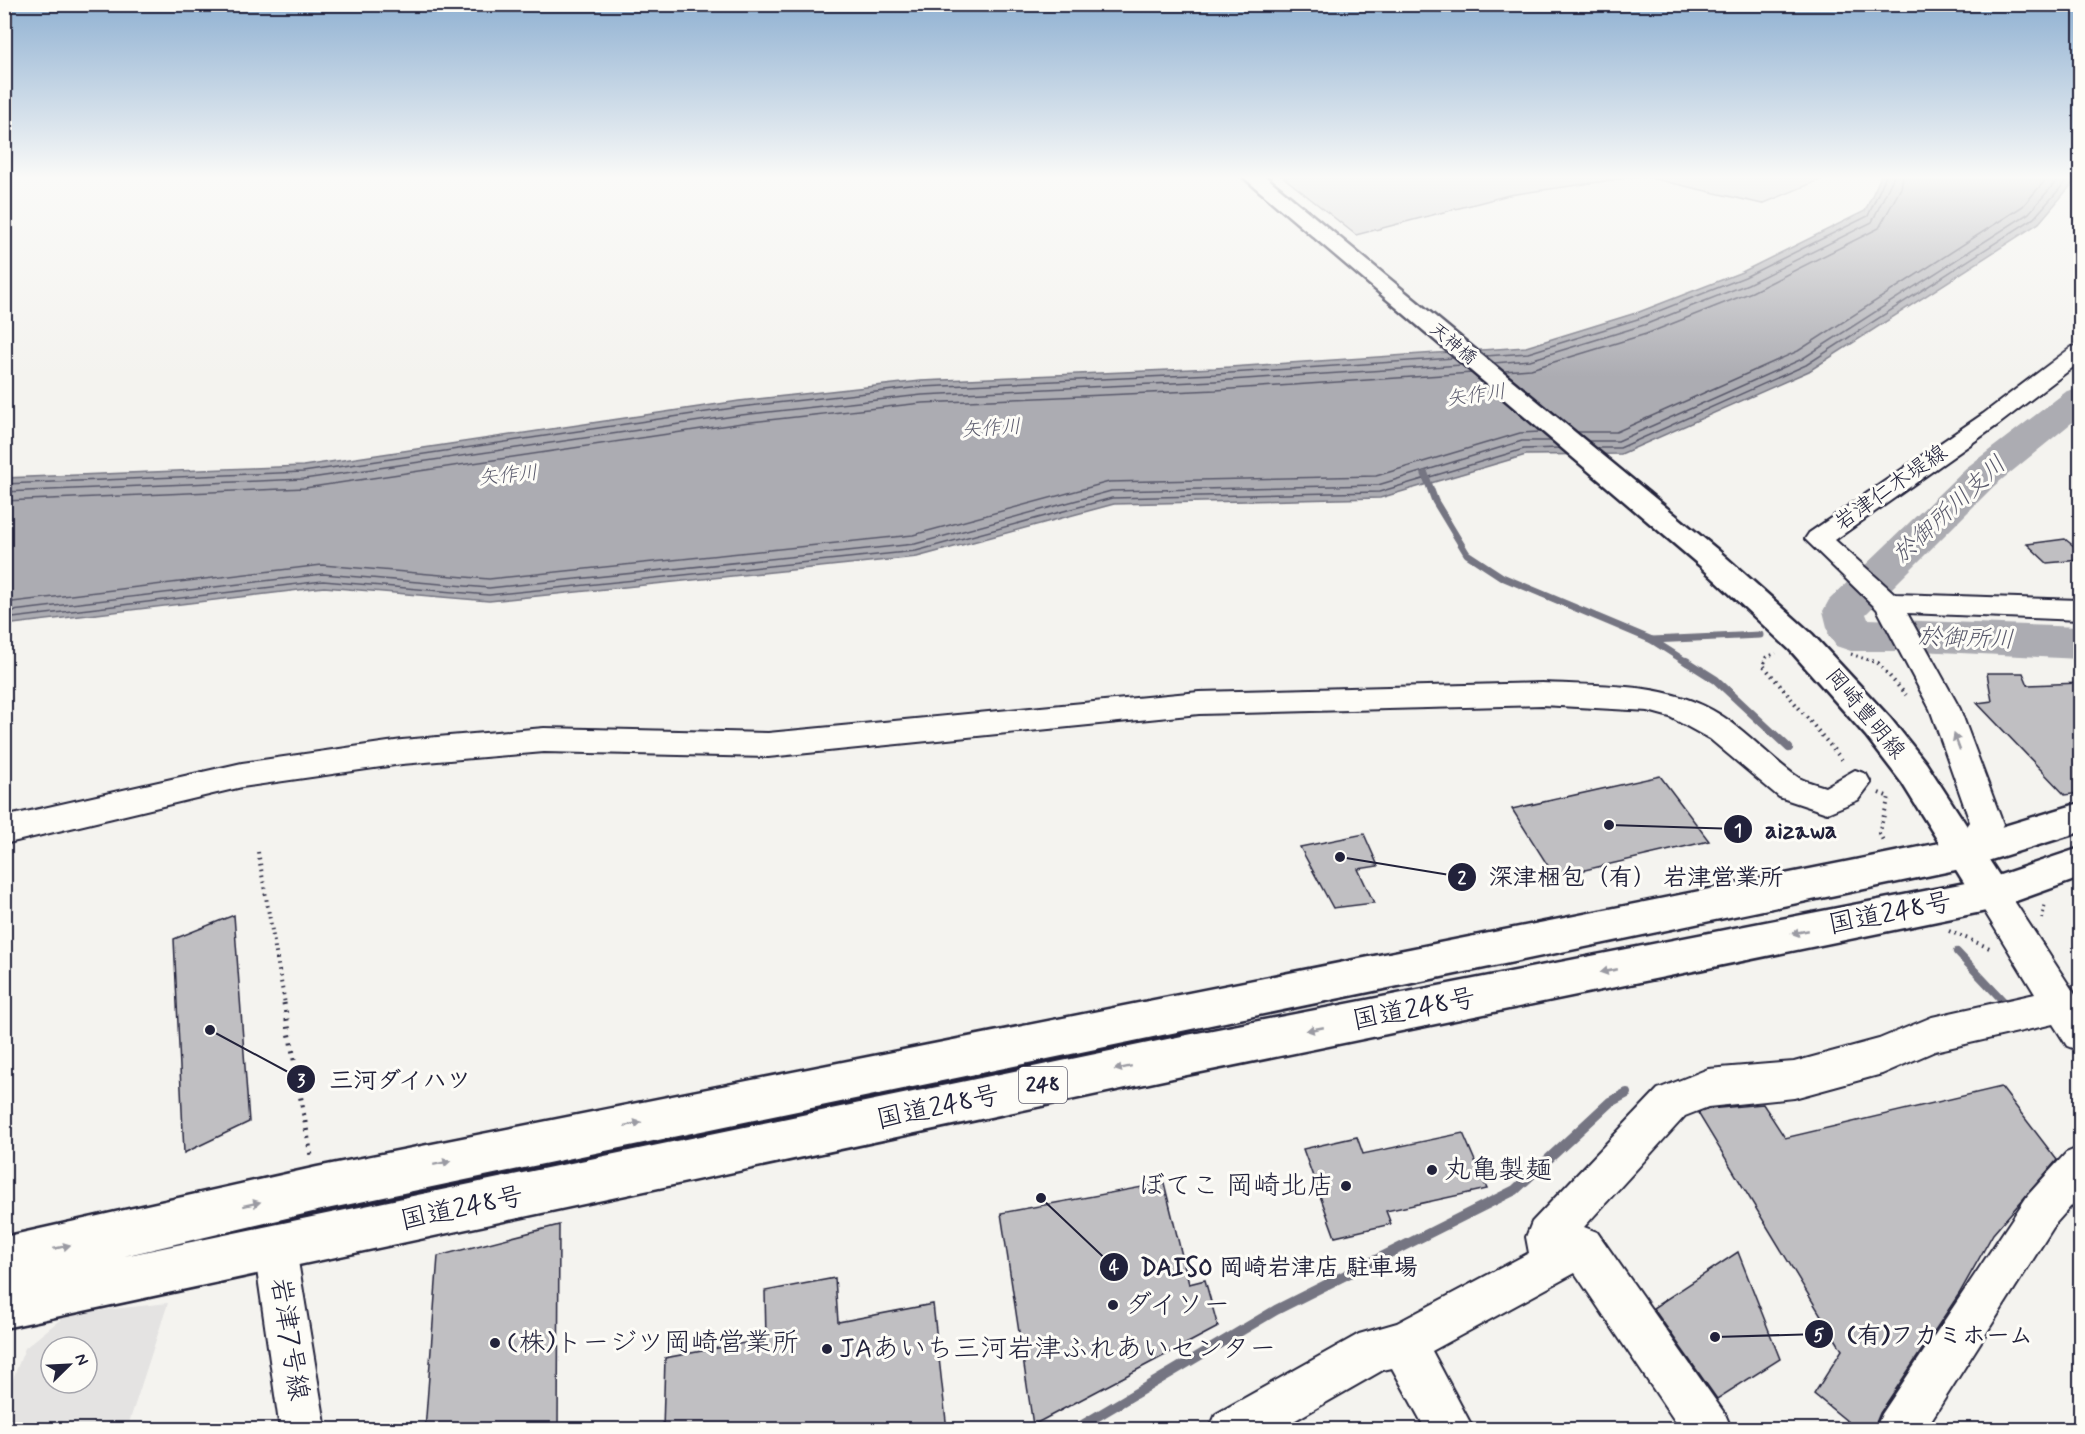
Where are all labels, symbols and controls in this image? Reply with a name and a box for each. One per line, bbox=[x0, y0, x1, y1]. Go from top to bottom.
street label: 天神橋 bbox=[1425, 317, 1481, 371]
water label: 矢作川 bbox=[1444, 378, 1508, 414]
water label: 矢作川 bbox=[960, 413, 1022, 445]
street label: 岩津仁木堤線 bbox=[1829, 439, 1953, 537]
water label: 於御所川支川 bbox=[1887, 450, 2013, 570]
water label: 矢作川 bbox=[477, 459, 539, 493]
water label: 於御所川 bbox=[1917, 622, 2015, 656]
street label: 岡崎豊明線 bbox=[1819, 663, 1911, 765]
one-way arrow bbox=[1952, 733, 1962, 751]
callout: aizawa bbox=[1723, 808, 1849, 850]
text: aizawa bbox=[1765, 816, 1837, 847]
text: 1 bbox=[1734, 819, 1742, 843]
callout: 深津梱包（有） 岩津営業所 bbox=[1447, 856, 1795, 898]
text: 深津梱包（有） 岩津営業所 bbox=[1489, 863, 1783, 894]
text: 2 bbox=[1458, 866, 1467, 890]
street label: 国道248号 bbox=[1825, 885, 1955, 943]
one-way arrow bbox=[1790, 928, 1809, 937]
one-way arrow bbox=[1599, 967, 1618, 976]
street label: 国道248号 bbox=[1349, 981, 1479, 1039]
one-way arrow bbox=[1305, 1025, 1324, 1034]
callout: 三河ダイハツ bbox=[286, 1058, 484, 1100]
one-way arrow bbox=[1114, 1064, 1133, 1073]
text: 三河ダイハツ bbox=[329, 1066, 471, 1097]
road number: 248 bbox=[1019, 1067, 1067, 1103]
text: 3 bbox=[297, 1069, 306, 1093]
street label: 国道248号 bbox=[873, 1078, 1003, 1138]
one-way arrow bbox=[624, 1119, 643, 1128]
place label: 丸亀製麺 bbox=[1444, 1153, 1552, 1188]
one-way arrow bbox=[433, 1158, 452, 1167]
marker: 丸亀製麺 bbox=[1425, 1163, 1439, 1177]
place label: ぼてこ 岡崎北店 bbox=[1138, 1169, 1334, 1204]
street label: 国道248号 bbox=[397, 1179, 527, 1239]
marker: ぼてこ 岡崎北店 bbox=[1339, 1179, 1353, 1193]
one-way arrow bbox=[242, 1198, 261, 1208]
one-way arrow bbox=[52, 1242, 71, 1251]
callout: DAISO 岡崎岩津店 駐車場 bbox=[1099, 1246, 1430, 1288]
text: DAISO 岡崎岩津店 駐車場 bbox=[1140, 1253, 1418, 1284]
text: 4 bbox=[1109, 1256, 1120, 1280]
street label: 岩津7号線 bbox=[262, 1275, 316, 1403]
place label: ダイソー bbox=[1125, 1288, 1230, 1323]
marker: ダイソー bbox=[1106, 1298, 1120, 1312]
callout: (有)フカミホーム bbox=[1804, 1313, 2045, 1355]
text: (有)フカミホーム bbox=[1847, 1321, 2033, 1352]
text: 5 bbox=[1814, 1324, 1825, 1348]
place label: (株)トージツ岡崎営業所 bbox=[507, 1326, 799, 1361]
place label: JAあいち三河岩津ふれあいセンター bbox=[839, 1332, 1276, 1367]
north arrow bbox=[39, 1335, 99, 1395]
marker: (株)トージツ岡崎営業所 bbox=[488, 1336, 502, 1350]
marker: JAあいち三河岩津ふれあいセンター bbox=[820, 1342, 834, 1356]
text: N bbox=[70, 1350, 93, 1369]

